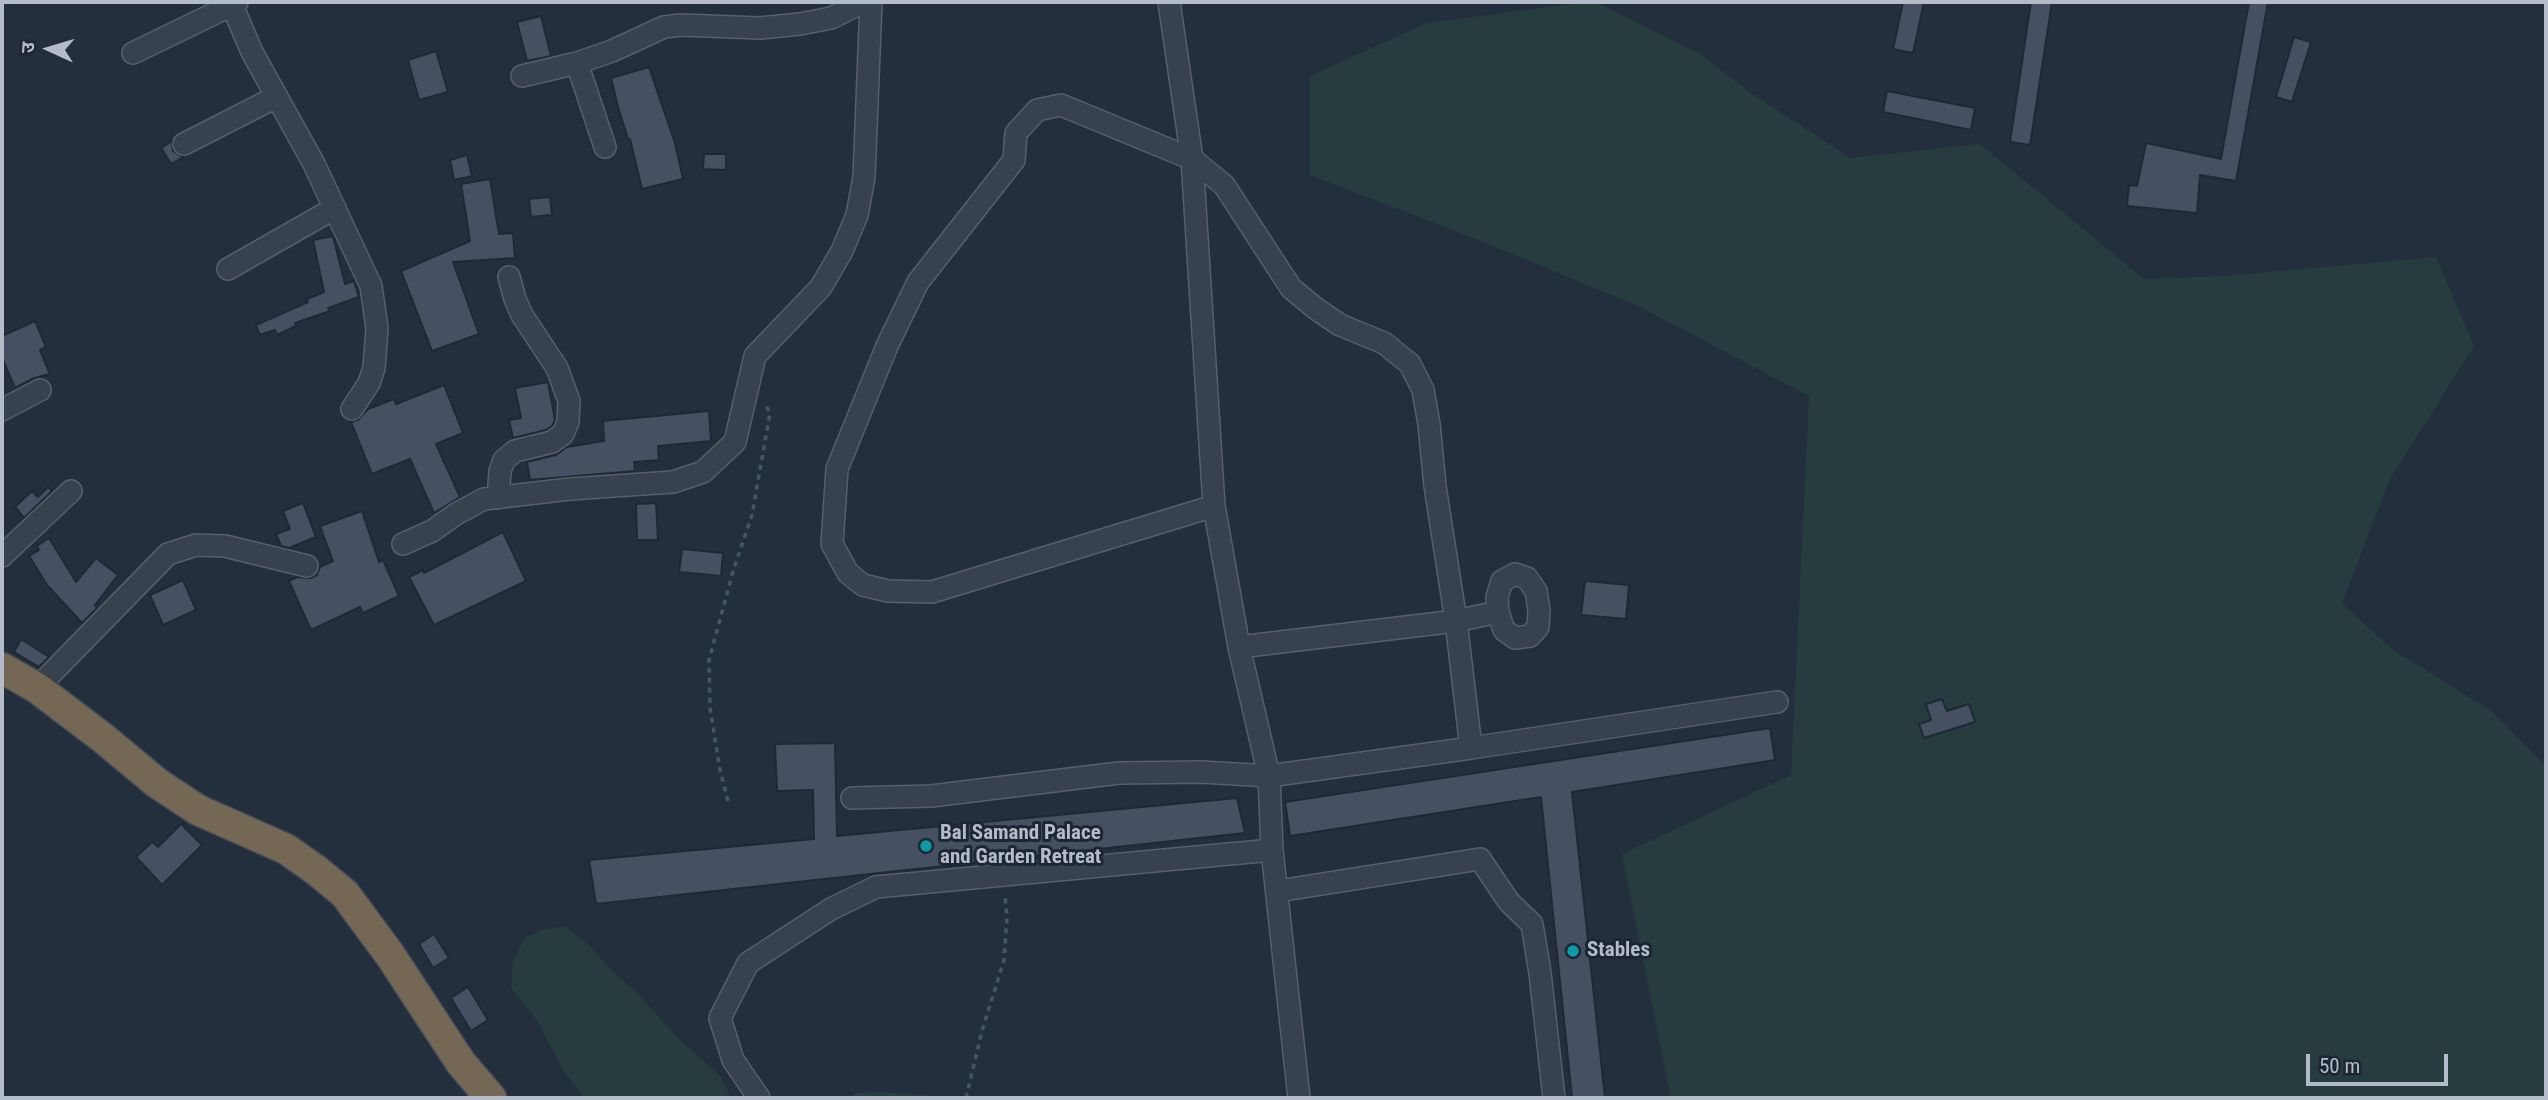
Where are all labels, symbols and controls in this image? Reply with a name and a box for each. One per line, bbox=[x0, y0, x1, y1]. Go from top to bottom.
north arrow bbox=[14, 14, 84, 84]
text: उ bbox=[16, 41, 39, 54]
place label: Bal Samand Palace and Garden Retreat bbox=[940, 821, 1101, 871]
marker: Bal Samand Palace and Garden Retreat bbox=[918, 838, 934, 854]
place label: Stables bbox=[1587, 938, 1650, 964]
marker: Stables bbox=[1565, 943, 1581, 959]
scale bar bbox=[2310, 1040, 2452, 1084]
text: 50 m bbox=[2319, 1054, 2360, 1078]

